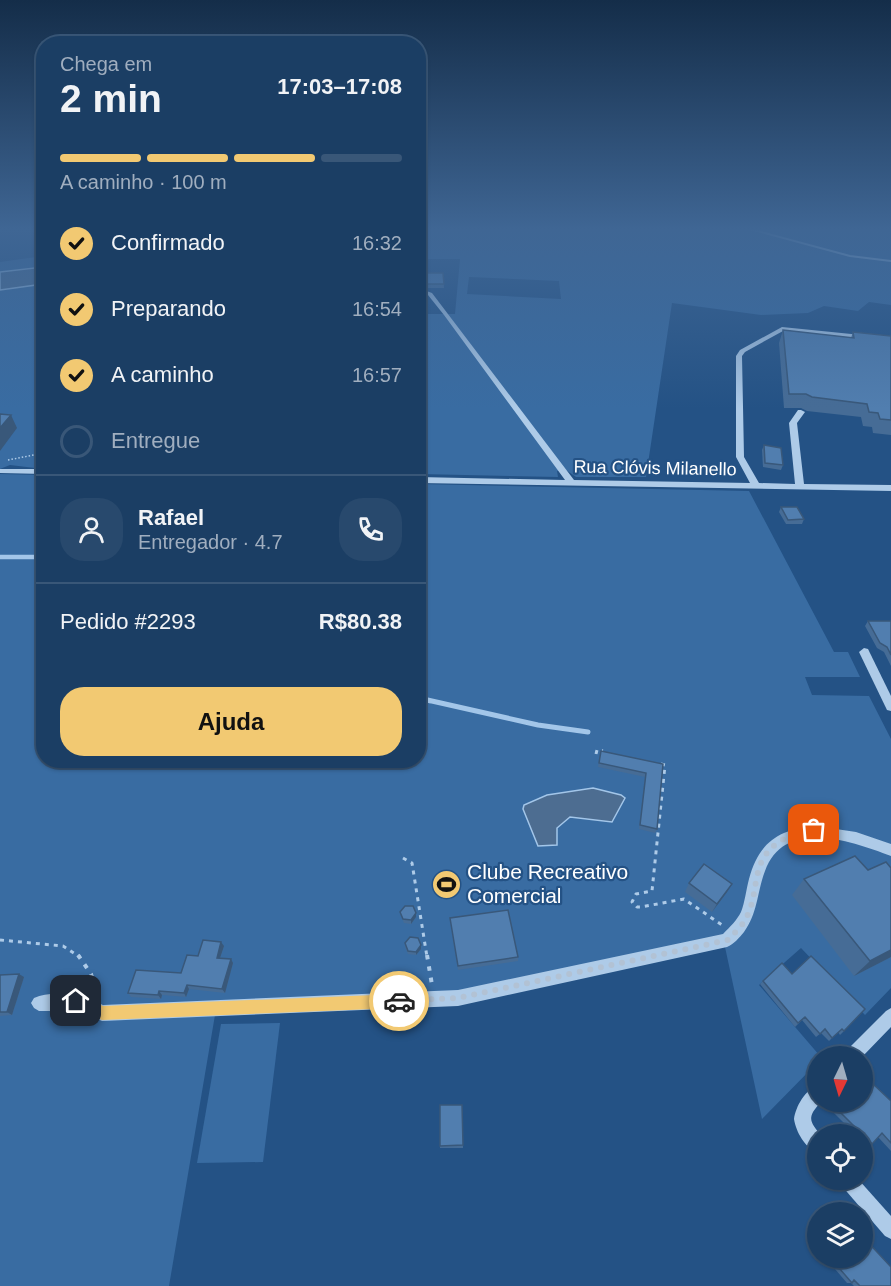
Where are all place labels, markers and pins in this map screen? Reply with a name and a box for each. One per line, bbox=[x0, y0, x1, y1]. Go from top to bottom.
pin bbox=[788, 804, 839, 855]
place label: Clube Recreativo Comercial bbox=[467, 860, 628, 907]
sports icon: Clube Recreativo Comercial bbox=[430, 868, 462, 900]
pin bbox=[50, 975, 101, 1026]

